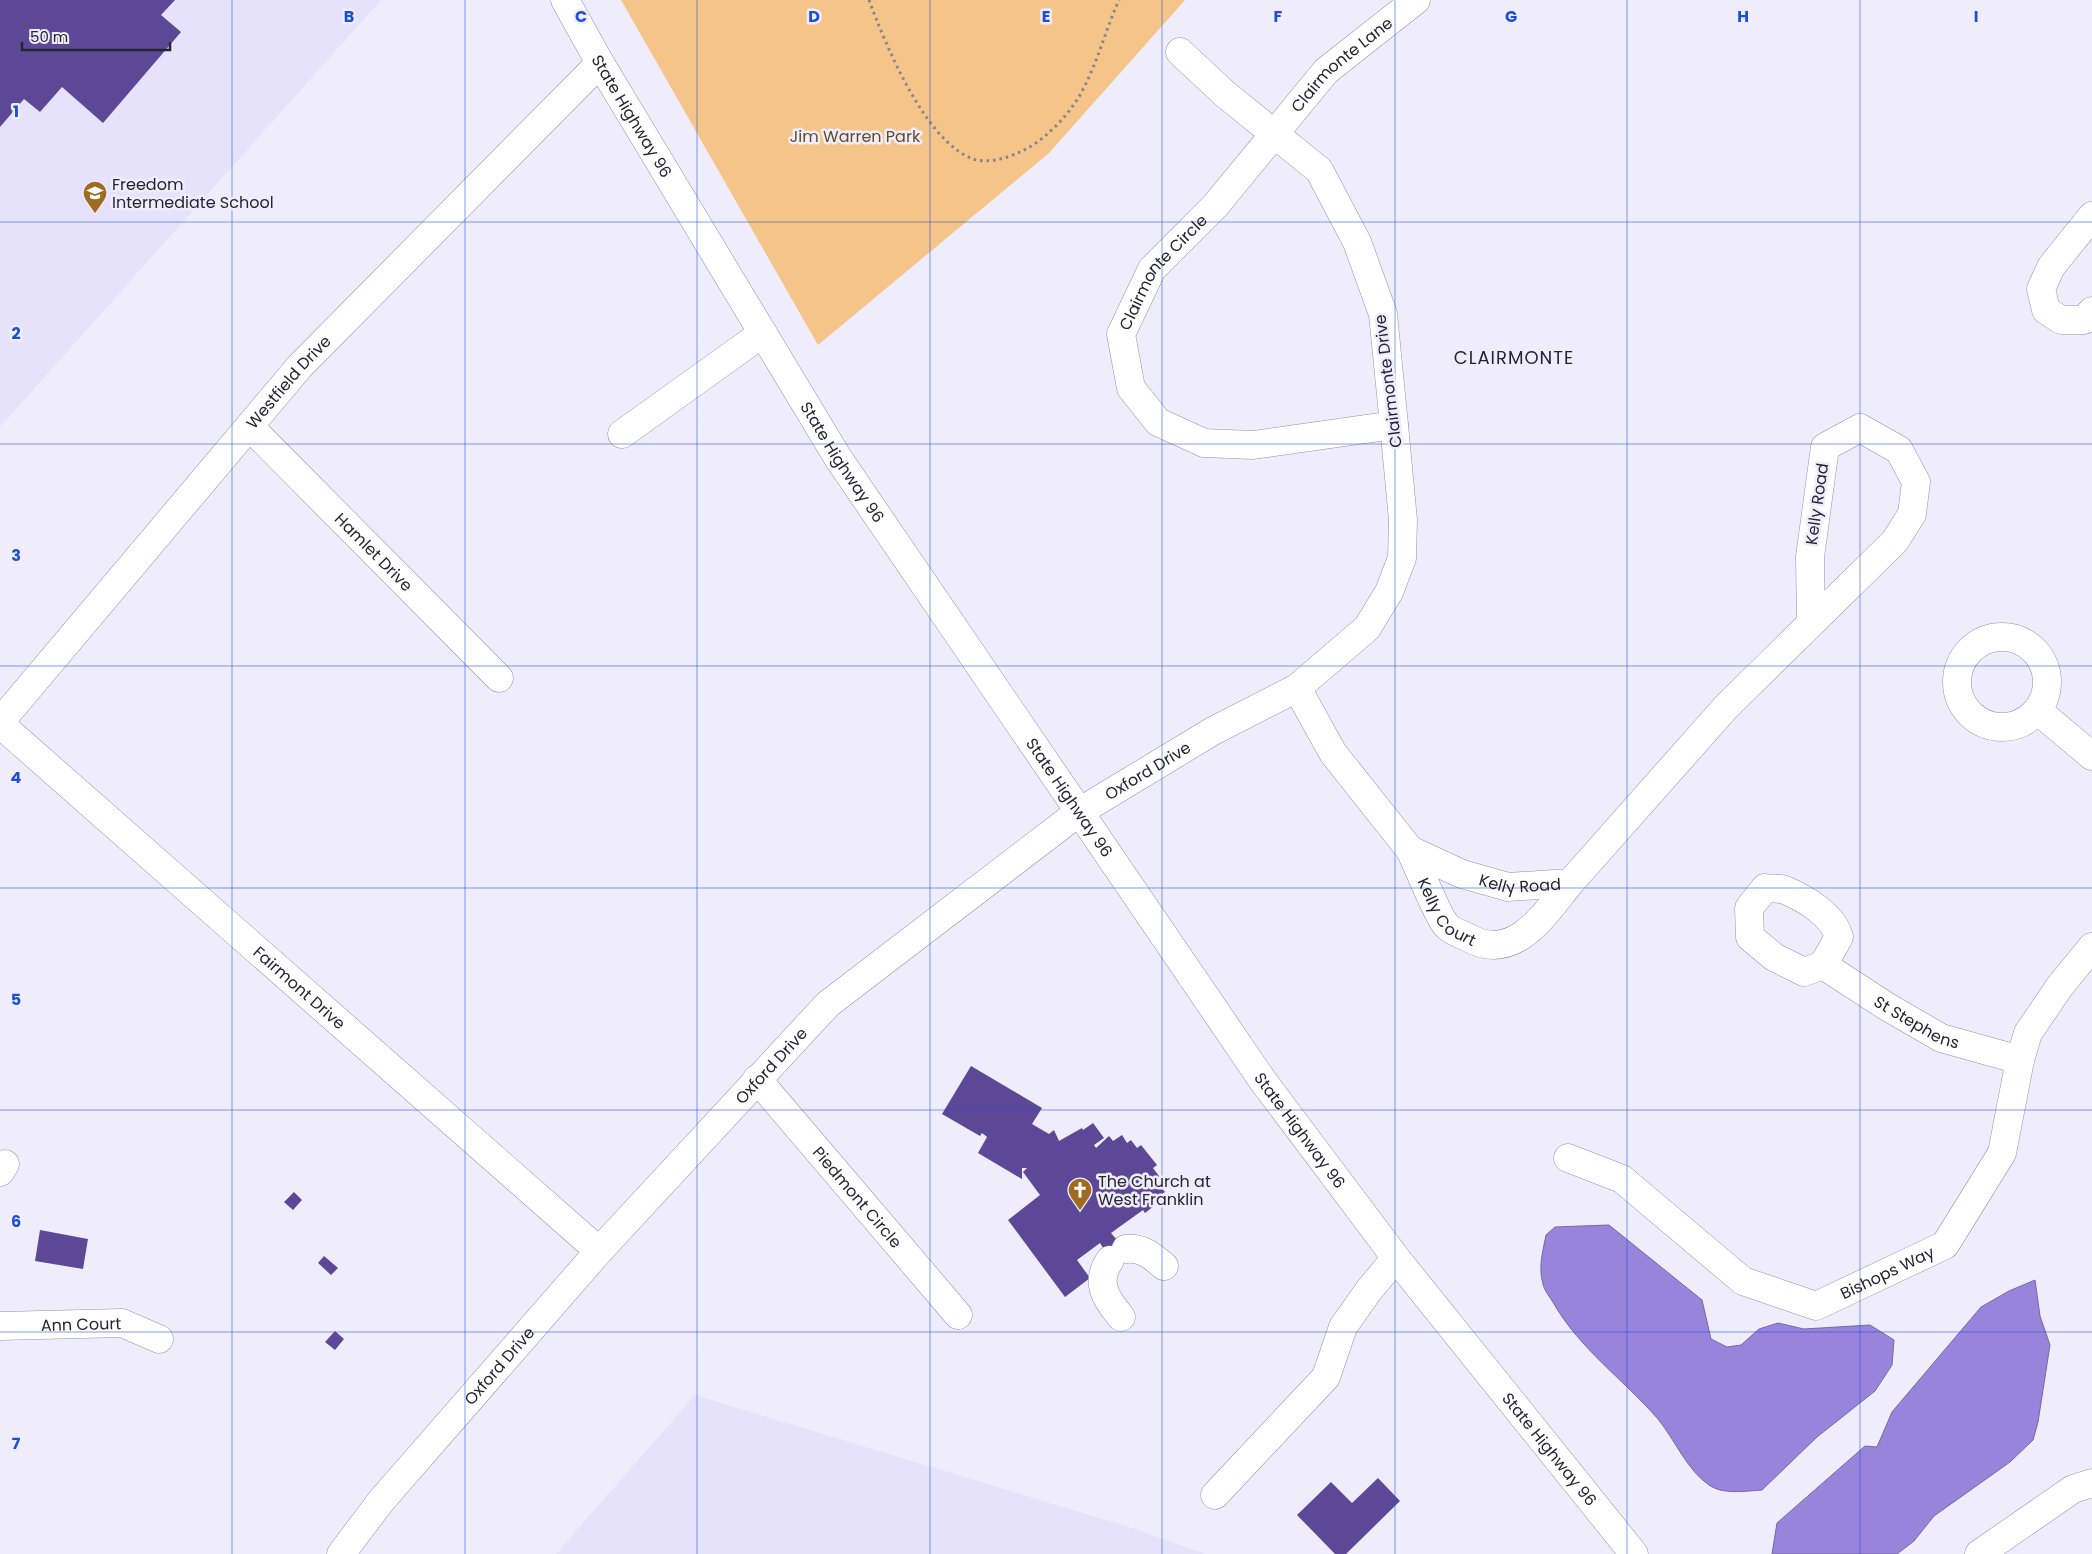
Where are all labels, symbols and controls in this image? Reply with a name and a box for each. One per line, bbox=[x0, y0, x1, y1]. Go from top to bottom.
text: B bbox=[344, 5, 354, 28]
text: C bbox=[575, 5, 587, 28]
text: D bbox=[808, 5, 820, 28]
text: E bbox=[1042, 5, 1050, 28]
text: F bbox=[1274, 5, 1283, 28]
text: G bbox=[1505, 5, 1517, 28]
text: H bbox=[1737, 5, 1749, 28]
text: I bbox=[1974, 5, 1978, 28]
street label: Clairmonte Lane bbox=[1285, 11, 1397, 117]
scale bar bbox=[22, 20, 170, 52]
text: 50 m bbox=[30, 26, 68, 47]
street label: State Highway 96 bbox=[586, 50, 678, 182]
text: 1 bbox=[13, 100, 19, 123]
park label: Jim Warren Park bbox=[790, 125, 921, 148]
place label: Freedom Intermediate School bbox=[112, 173, 274, 214]
school or university icon: Freedom Intermediate School bbox=[82, 180, 108, 214]
street label: Clairmonte Circle bbox=[1113, 209, 1212, 334]
street label: Clairmonte Drive bbox=[1368, 313, 1408, 449]
text: 2 bbox=[11, 322, 21, 345]
street label: Westfield Drive bbox=[241, 330, 336, 433]
district label: CLAIRMONTE bbox=[1454, 345, 1574, 370]
street label: State Highway 96 bbox=[795, 397, 890, 527]
street label: Kelly Road bbox=[1800, 462, 1834, 546]
street label: Hamlet Drive bbox=[330, 507, 418, 596]
text: 3 bbox=[11, 544, 21, 567]
street label: State Highway 96 bbox=[1021, 733, 1118, 862]
street label: Oxford Drive bbox=[1100, 736, 1195, 806]
text: 4 bbox=[11, 766, 22, 789]
street label: Kelly Road bbox=[1477, 868, 1562, 899]
street label: Kelly Court bbox=[1412, 874, 1480, 952]
street label: Fairmont Drive bbox=[248, 941, 351, 1035]
text: 5 bbox=[11, 988, 21, 1011]
street label: St Stephens bbox=[1870, 990, 1962, 1054]
street label: Oxford Drive bbox=[730, 1022, 812, 1109]
street label: State Highway 96 bbox=[1249, 1068, 1351, 1193]
street label: Piedmont Circle bbox=[808, 1141, 907, 1253]
place label: The Church at West Franklin bbox=[1098, 1170, 1211, 1211]
church icon: The Church at West Franklin bbox=[1067, 1177, 1093, 1211]
text: 6 bbox=[11, 1210, 21, 1233]
street label: Bishops Way bbox=[1836, 1240, 1938, 1304]
street label: Ann Court bbox=[41, 1312, 122, 1336]
street label: Oxford Drive bbox=[459, 1321, 540, 1410]
street label: State Highway 96 bbox=[1497, 1387, 1602, 1511]
text: 7 bbox=[12, 1432, 21, 1455]

